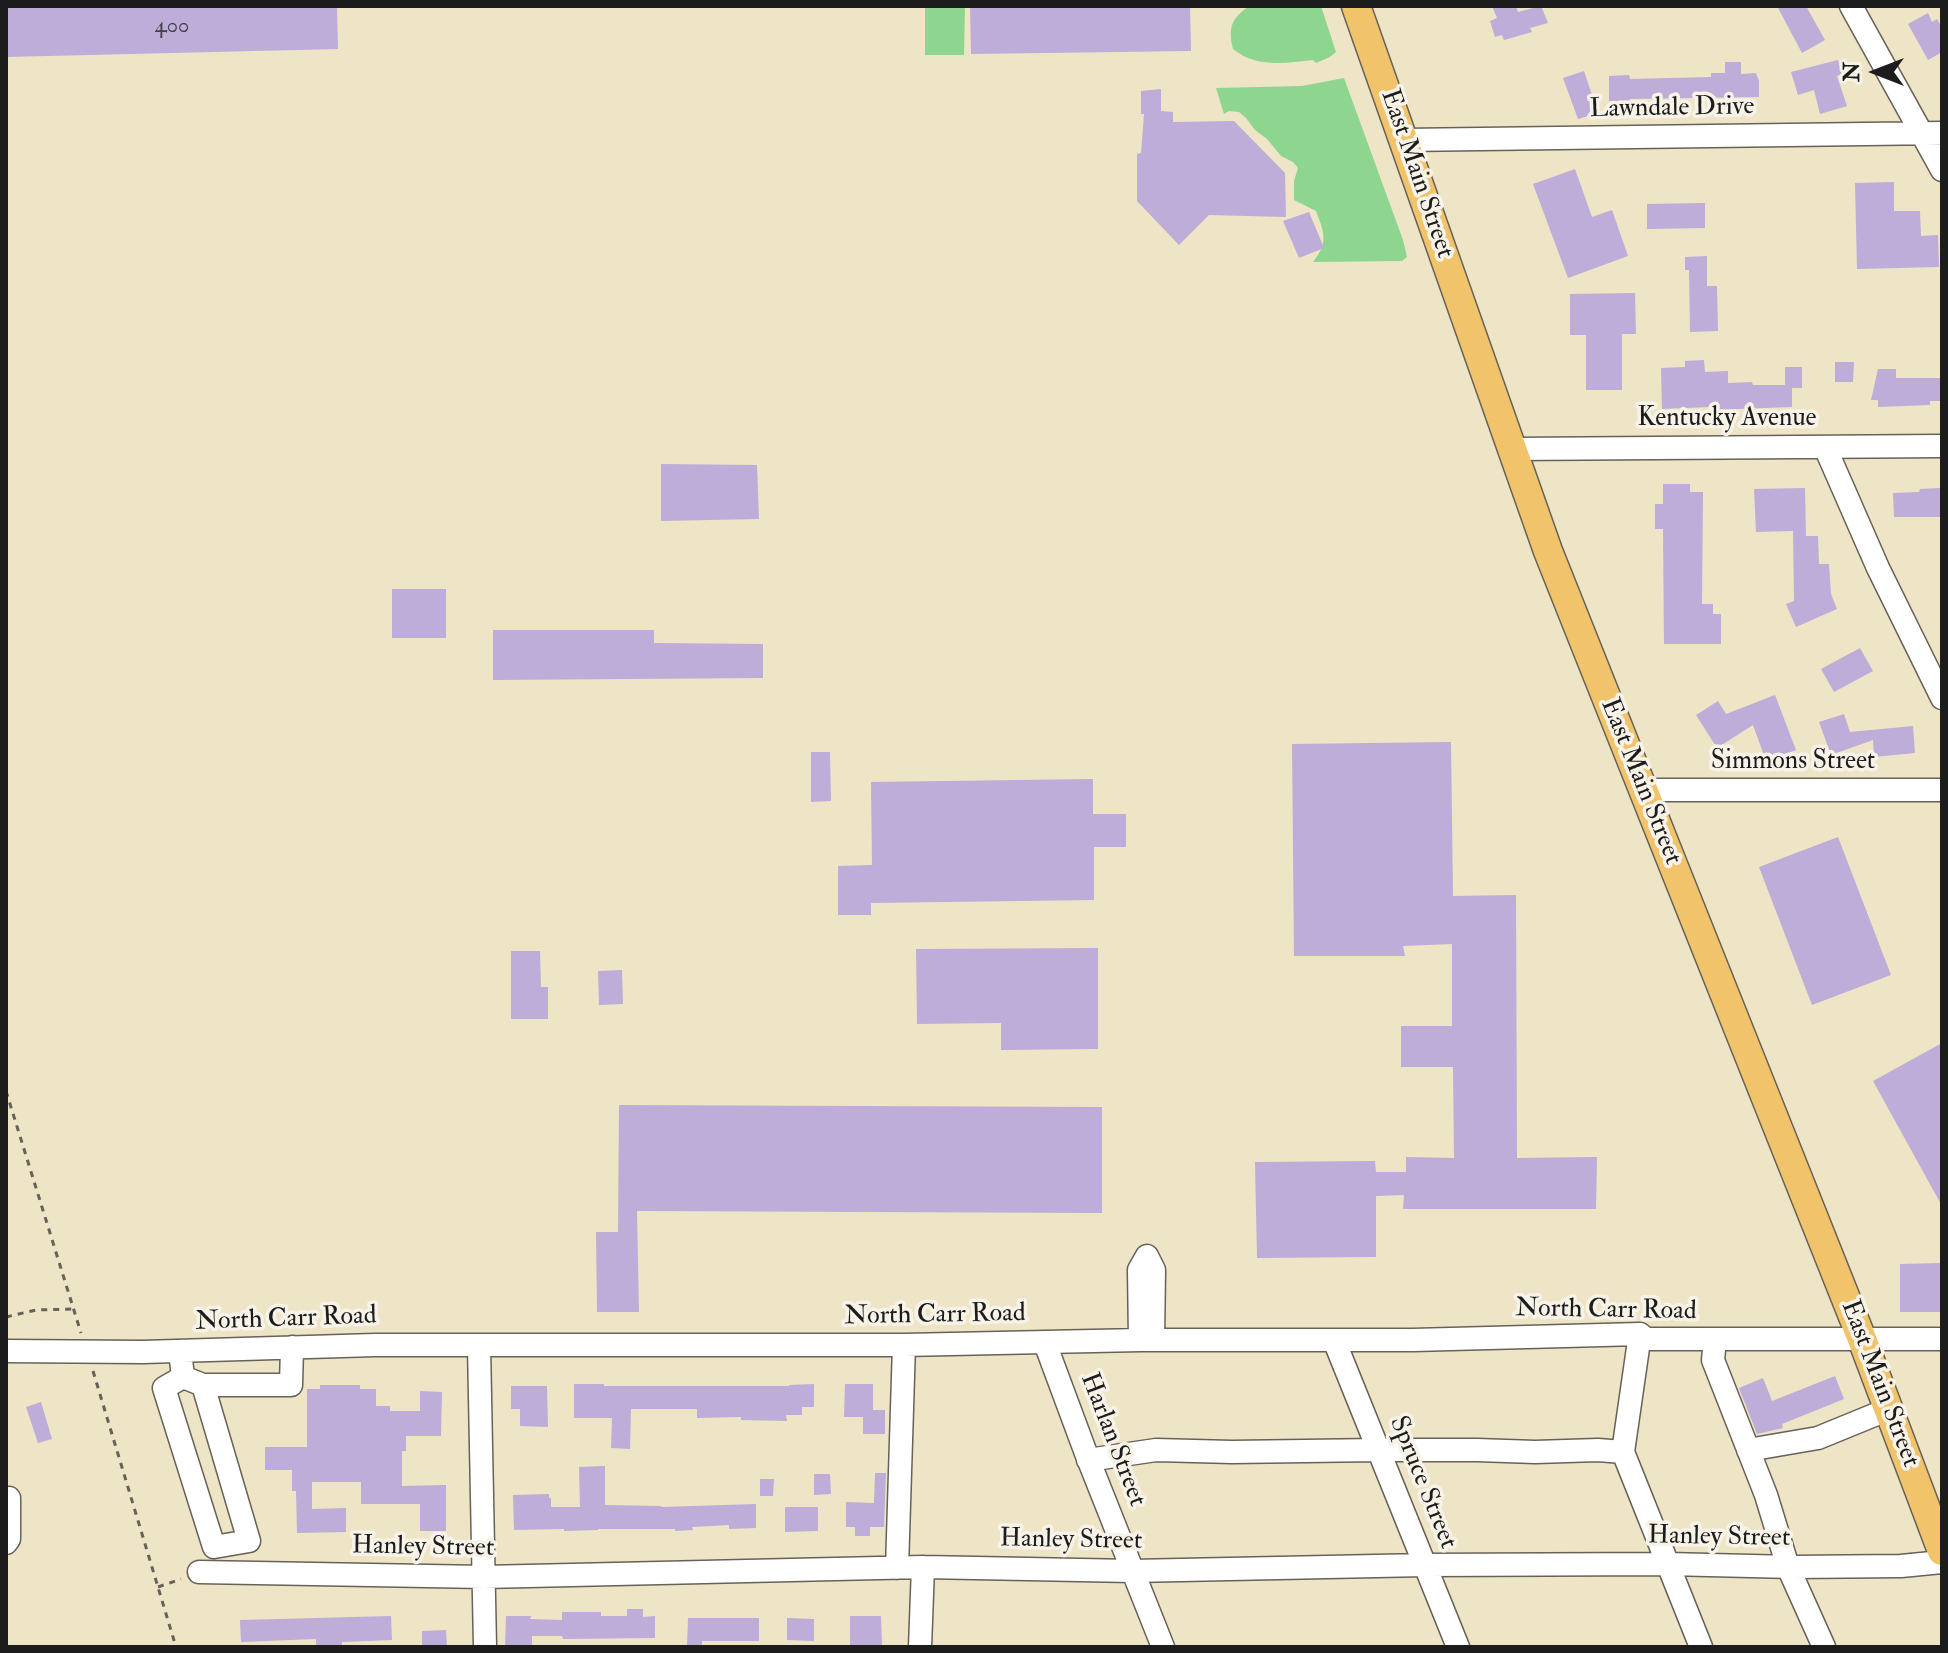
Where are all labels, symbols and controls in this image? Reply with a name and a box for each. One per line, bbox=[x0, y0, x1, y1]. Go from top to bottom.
house number: 400 bbox=[155, 14, 189, 40]
north arrow bbox=[1836, 32, 1916, 112]
text: N bbox=[1838, 62, 1866, 82]
street label: East Main Street bbox=[1373, 86, 1459, 262]
street label: Lawndale Drive bbox=[1589, 92, 1755, 126]
street label: Kentucky Avenue bbox=[1638, 403, 1816, 435]
street label: East Main Street bbox=[1593, 694, 1687, 870]
street label: Simmons Street bbox=[1711, 746, 1875, 778]
street label: North Carr Road bbox=[1515, 1294, 1697, 1328]
street label: East Main Street bbox=[1833, 1296, 1925, 1472]
street label: North Carr Road bbox=[844, 1299, 1026, 1333]
street label: North Carr Road bbox=[195, 1301, 377, 1339]
street label: Harlan Street bbox=[1072, 1369, 1152, 1511]
street label: Spruce Street bbox=[1381, 1412, 1463, 1554]
street label: Hanley Street bbox=[1648, 1521, 1790, 1555]
street label: Hanley Street bbox=[1000, 1524, 1142, 1558]
street label: Hanley Street bbox=[352, 1531, 494, 1565]

